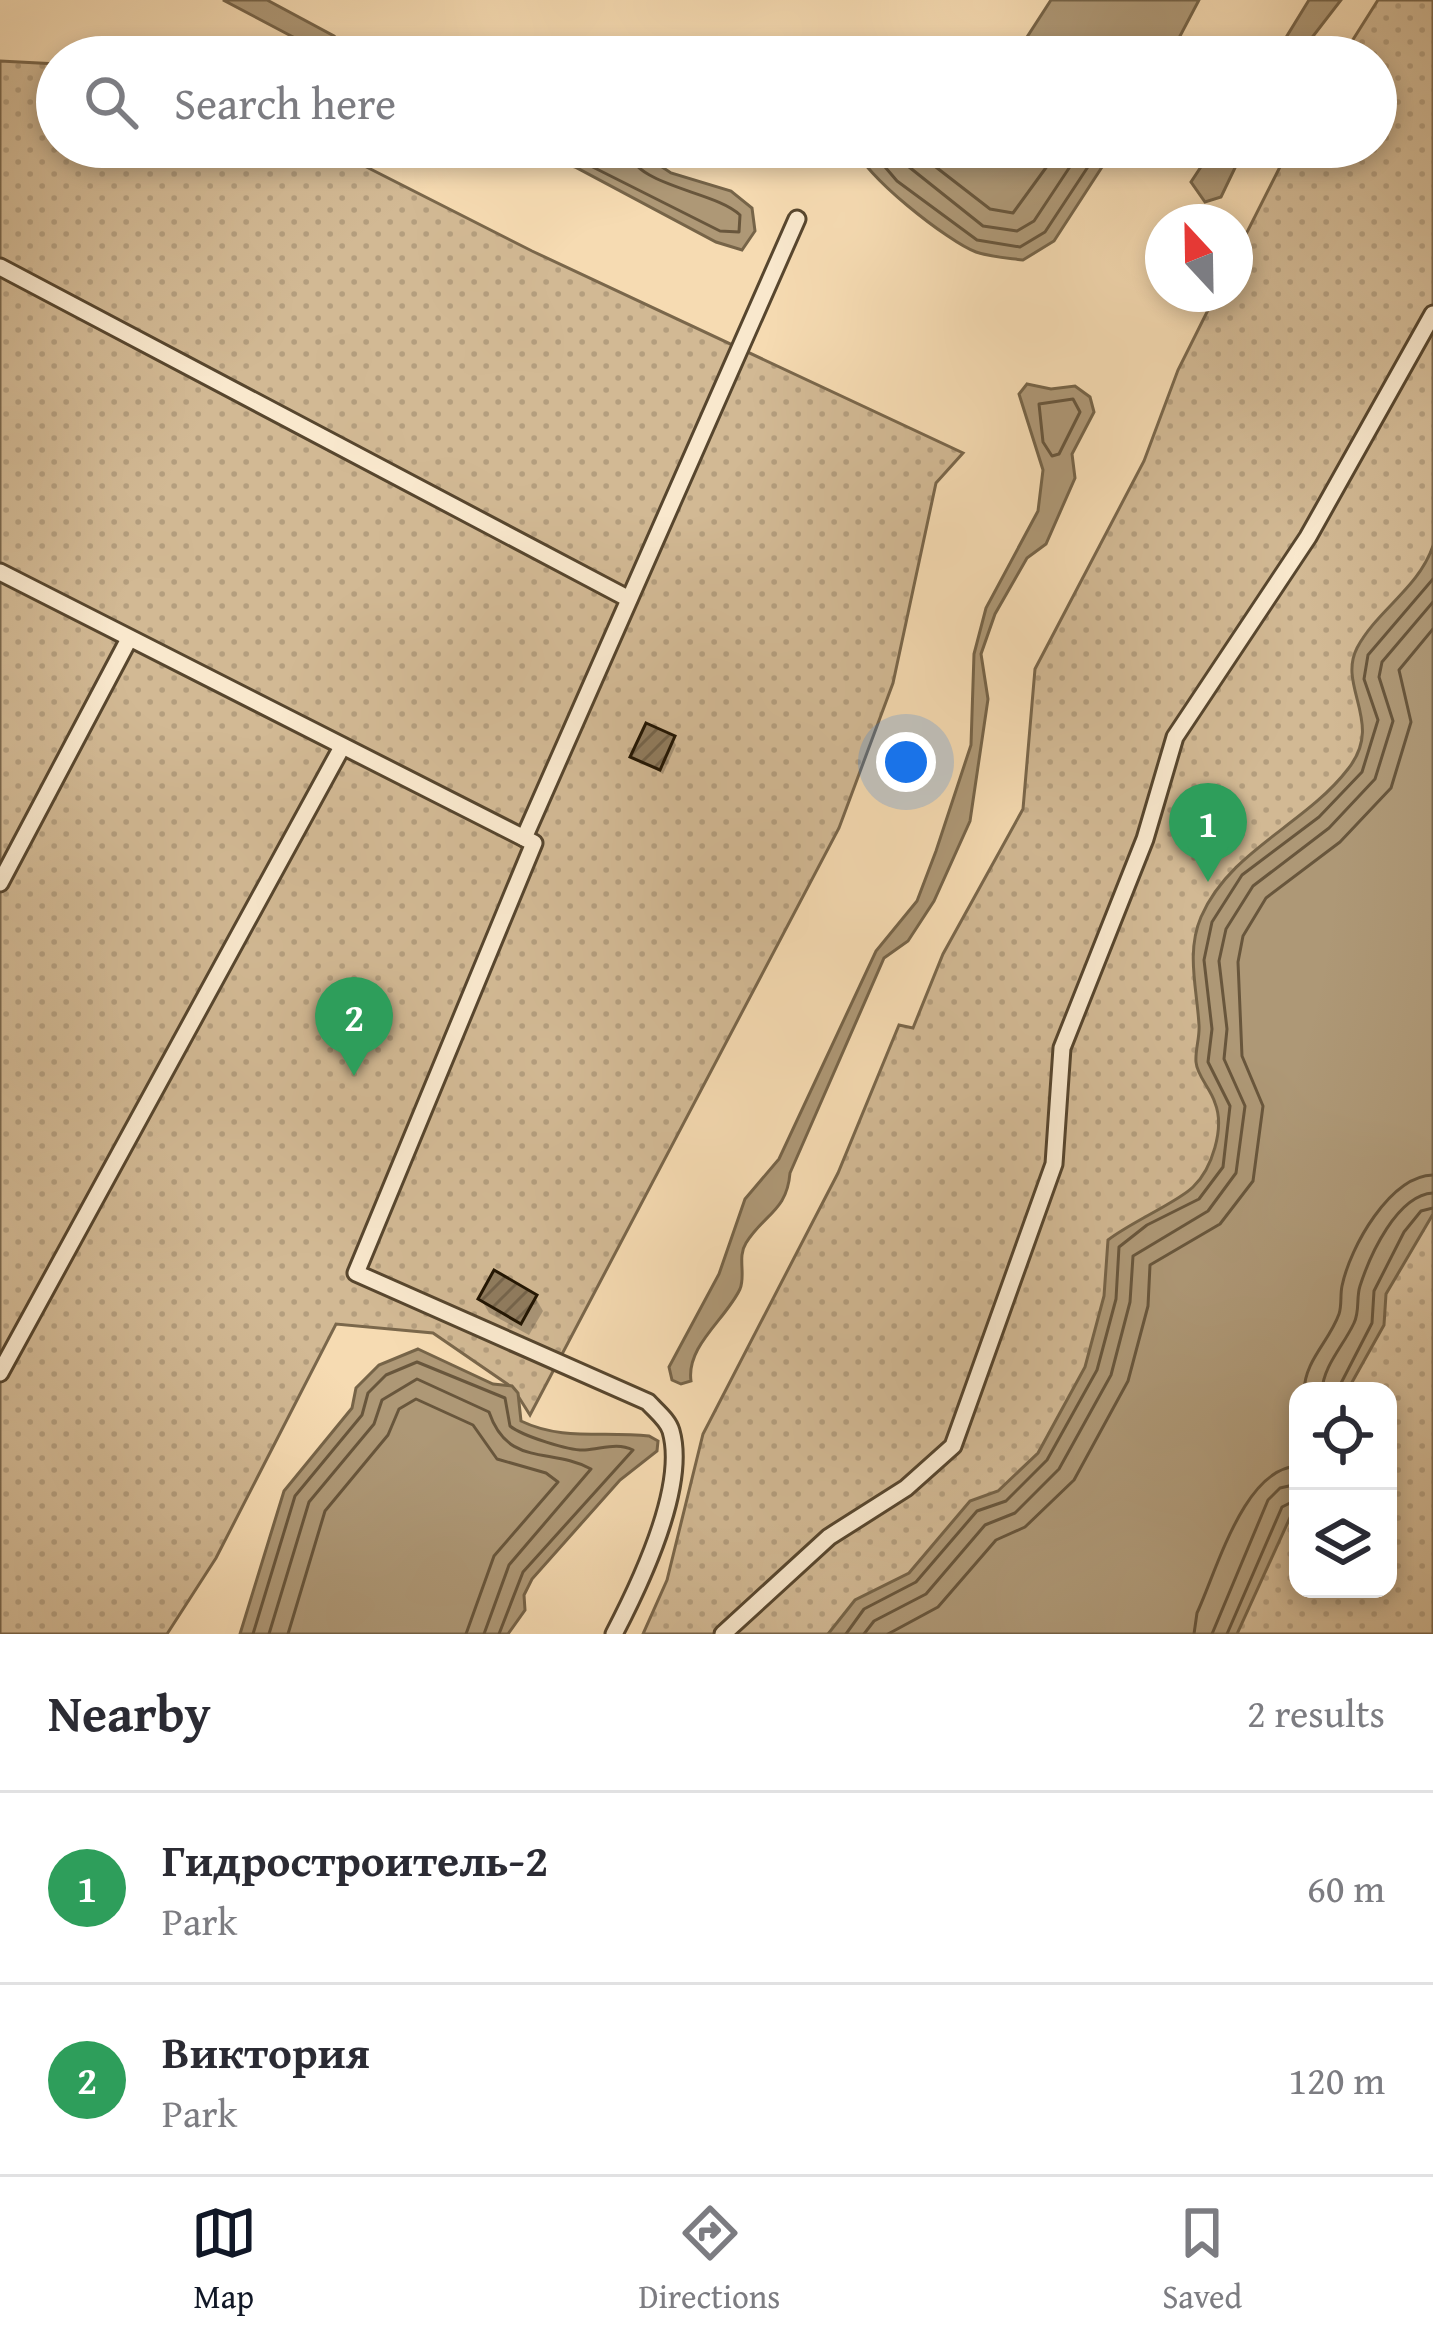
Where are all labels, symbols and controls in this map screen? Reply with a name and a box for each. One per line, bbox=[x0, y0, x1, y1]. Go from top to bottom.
search box bbox=[36, 36, 1397, 168]
icon: search bbox=[78, 69, 144, 135]
text: Search here bbox=[174, 70, 396, 135]
north arrow bbox=[1145, 204, 1253, 312]
your location bbox=[876, 732, 936, 792]
pin: 1 bbox=[1169, 783, 1247, 882]
pin: 2 bbox=[315, 977, 393, 1076]
map controls bbox=[1289, 1382, 1397, 1598]
button: locate bbox=[1289, 1382, 1397, 1490]
button: layers bbox=[1289, 1490, 1397, 1598]
text: Nearby bbox=[48, 1675, 211, 1750]
text: 2 results bbox=[1247, 1684, 1385, 1741]
text: Гидростроитель-2 bbox=[162, 1827, 548, 1892]
text: 1 bbox=[77, 1859, 97, 1916]
text: 60 m bbox=[1307, 1859, 1385, 1916]
text: Park bbox=[162, 1892, 237, 1949]
text: Виктория bbox=[162, 2019, 370, 2084]
text: 2 bbox=[77, 2051, 97, 2108]
text: 120 m bbox=[1288, 2051, 1385, 2108]
text: Park bbox=[162, 2084, 237, 2141]
tab: Map bbox=[191, 2200, 257, 2320]
tab: Directions bbox=[639, 2200, 780, 2320]
tab: Saved bbox=[1162, 2200, 1242, 2320]

